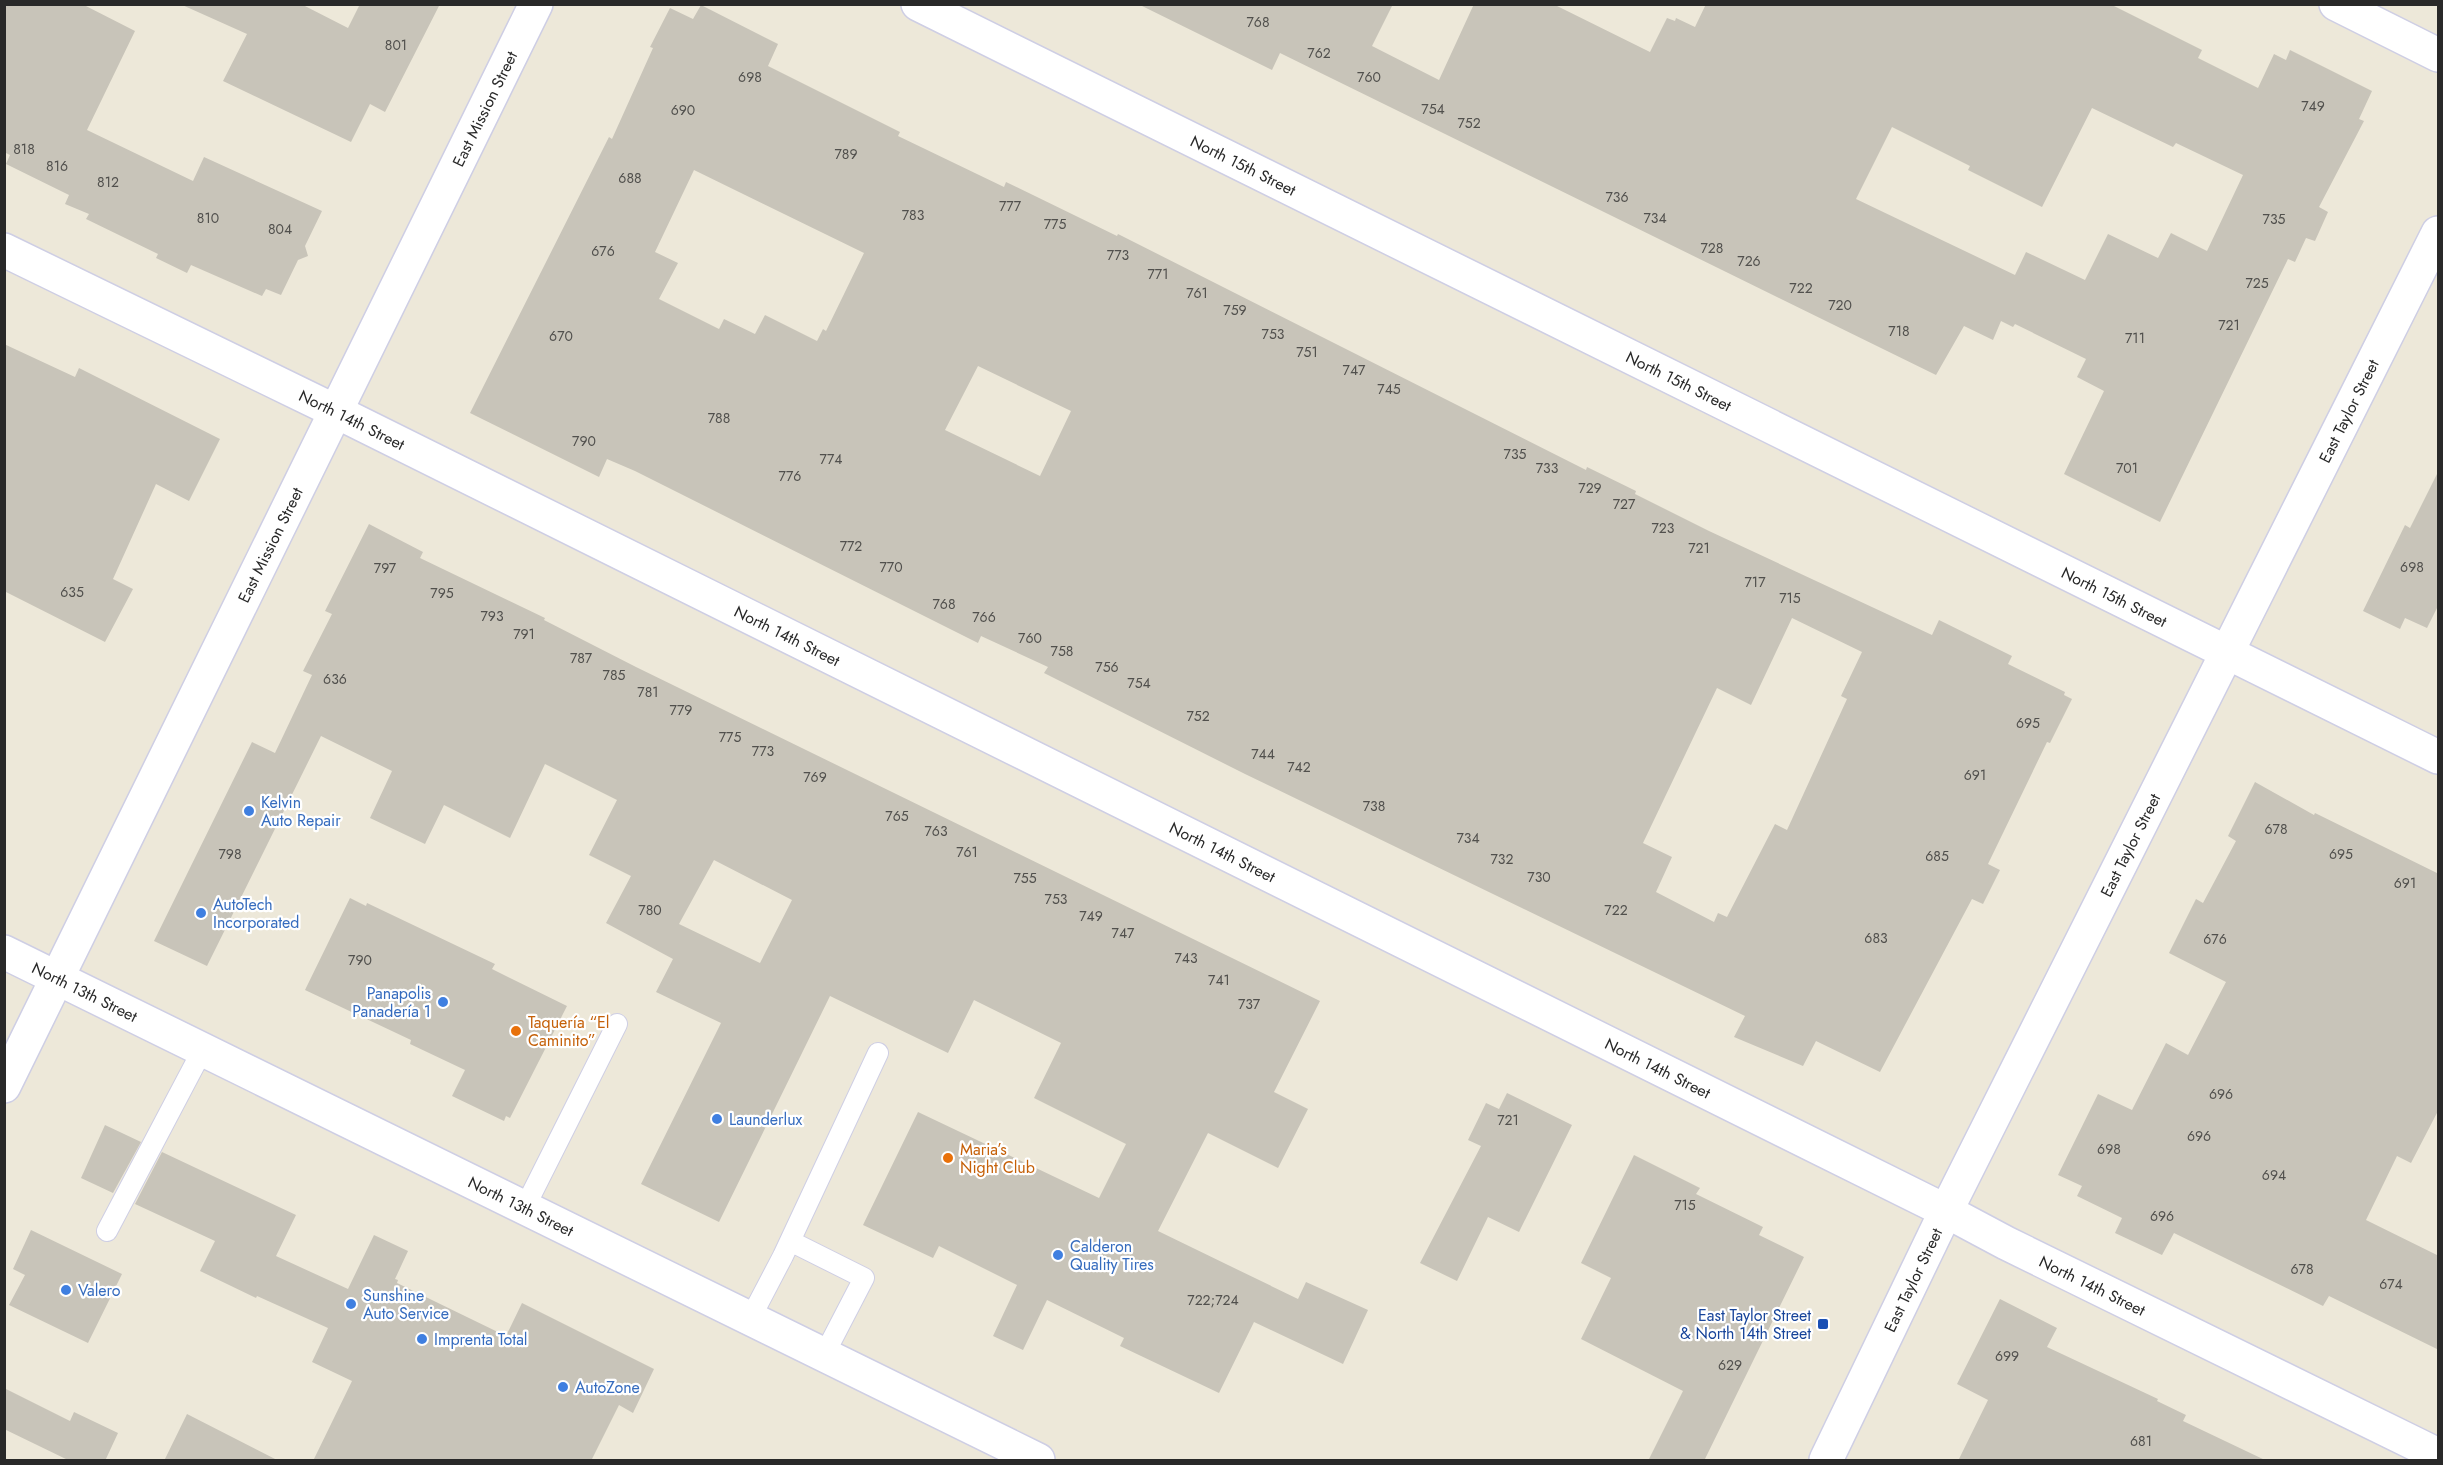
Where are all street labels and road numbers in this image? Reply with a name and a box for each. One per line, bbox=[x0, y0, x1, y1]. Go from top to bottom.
street label: East Mission Street bbox=[446, 47, 523, 170]
street label: North 15th Street bbox=[1187, 129, 1300, 201]
street label: North 15th Street bbox=[1622, 345, 1736, 417]
street label: East Taylor Street bbox=[2313, 355, 2384, 467]
street label: North 14th Street bbox=[295, 384, 409, 455]
street label: East Mission Street bbox=[232, 483, 308, 606]
street label: North 15th Street bbox=[2058, 561, 2171, 633]
street label: North 14th Street bbox=[730, 600, 844, 672]
street label: East Taylor Street bbox=[2094, 789, 2166, 901]
street label: North 14th Street bbox=[1166, 816, 1280, 888]
street label: North 13th Street bbox=[28, 956, 142, 1027]
street label: North 14th Street bbox=[1601, 1032, 1715, 1104]
street label: North 13th Street bbox=[464, 1170, 578, 1242]
street label: East Taylor Street bbox=[1878, 1224, 1948, 1336]
street label: North 14th Street bbox=[2035, 1250, 2149, 1321]

